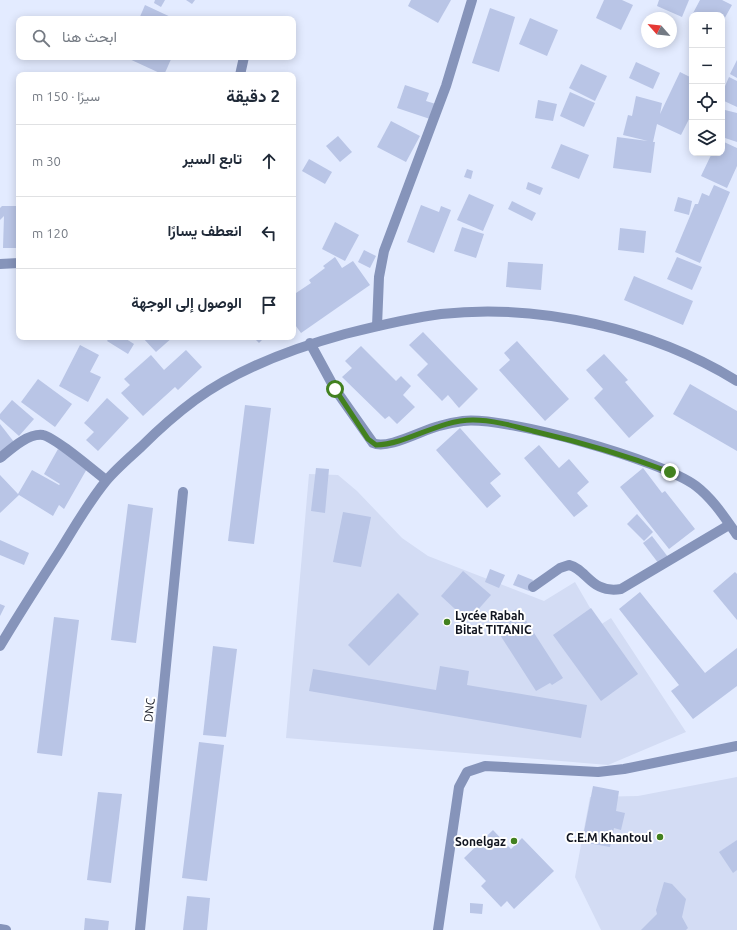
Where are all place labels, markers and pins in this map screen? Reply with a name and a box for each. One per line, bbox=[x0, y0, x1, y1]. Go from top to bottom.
place label: Lycée Rabah Bitat TITANIC bbox=[455, 609, 532, 636]
marker: Lycée Rabah Bitat TITANIC bbox=[442, 617, 452, 627]
place label: C.E.M Khantoul bbox=[566, 831, 652, 844]
marker: C.E.M Khantoul bbox=[655, 832, 665, 842]
place label: Sonelgaz bbox=[455, 835, 506, 848]
marker: Sonelgaz bbox=[509, 836, 519, 846]

